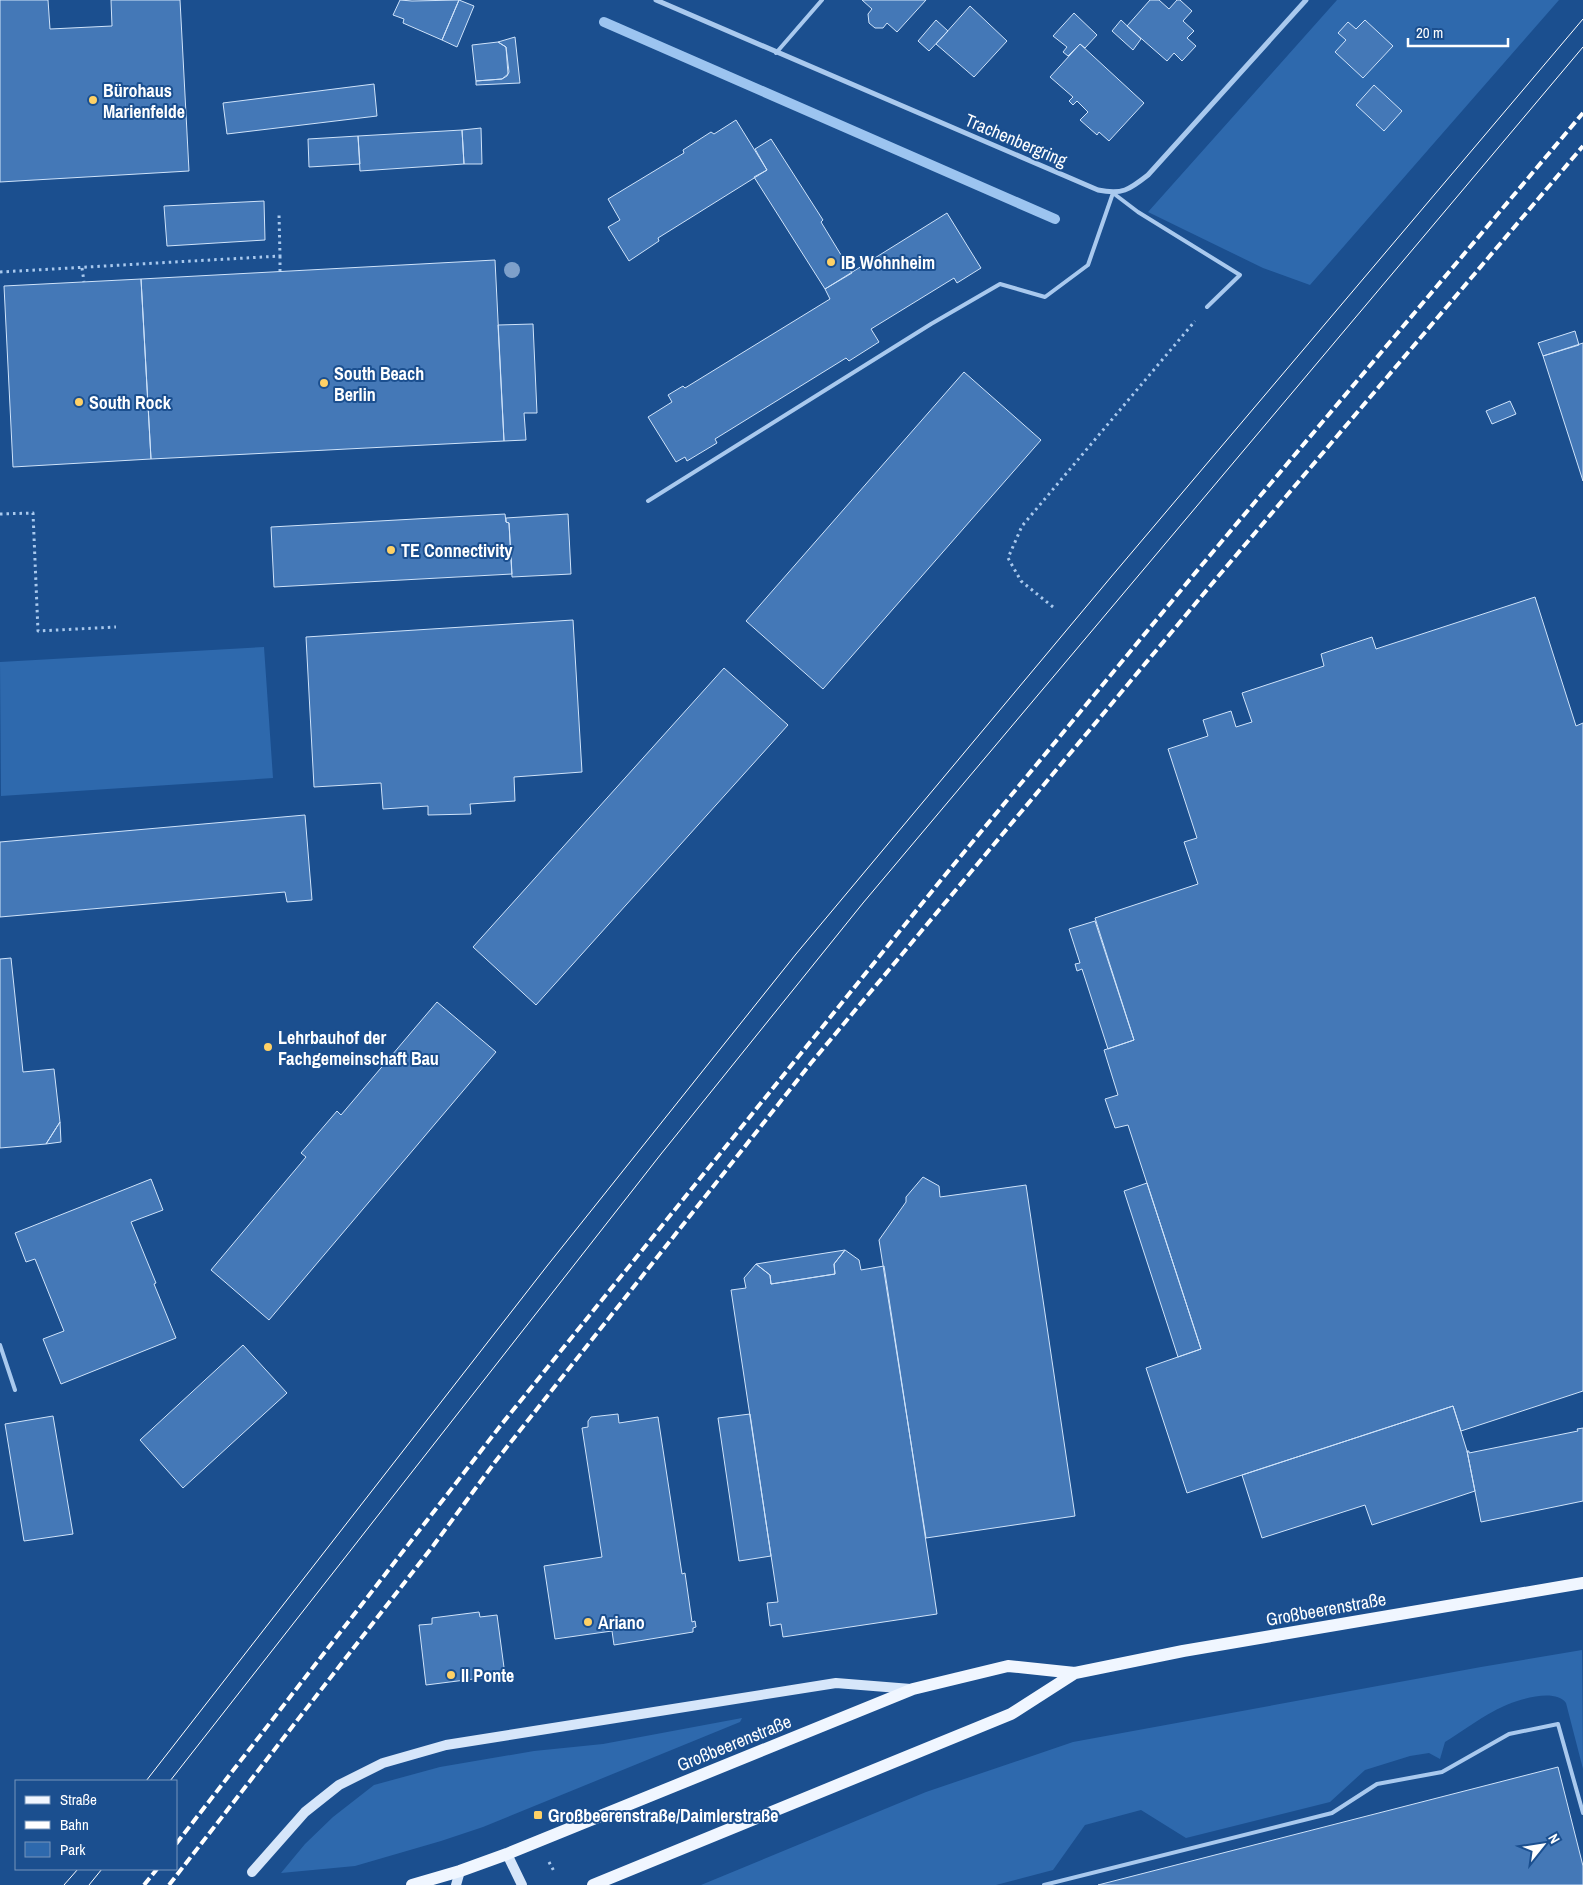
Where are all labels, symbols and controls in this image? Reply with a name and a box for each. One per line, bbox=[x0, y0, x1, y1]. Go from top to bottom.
scale bar bbox=[1408, 15, 1508, 47]
text: 20 m bbox=[1416, 22, 1443, 43]
place label: Bürohaus Marienfelde bbox=[103, 78, 185, 124]
marker: Bürohaus Marienfelde bbox=[87, 94, 99, 106]
street label: Trachenbergring bbox=[961, 107, 1072, 173]
place label: IB Wohnheim bbox=[841, 250, 935, 275]
marker: IB Wohnheim bbox=[825, 256, 837, 268]
place label: South Beach Berlin bbox=[334, 361, 424, 407]
marker: South Beach Berlin bbox=[318, 377, 330, 389]
place label: South Rock bbox=[89, 390, 172, 415]
marker: South Rock bbox=[73, 396, 85, 408]
place label: TE Connectivity bbox=[401, 538, 513, 563]
marker: TE Connectivity bbox=[385, 544, 397, 556]
place label: Lehrbauhof der Fachgemeinschaft Bau bbox=[278, 1025, 439, 1071]
marker: Lehrbauhof der Fachgemeinschaft Bau bbox=[262, 1041, 274, 1053]
street label: Großbeerenstraße bbox=[1264, 1586, 1388, 1632]
place label: Ariano bbox=[598, 1610, 645, 1635]
marker: Ariano bbox=[582, 1616, 594, 1628]
place label: Il Ponte bbox=[461, 1663, 514, 1688]
marker: Il Ponte bbox=[445, 1669, 457, 1681]
street label: Großbeerenstraße bbox=[673, 1709, 795, 1777]
legend bbox=[15, 1780, 178, 1870]
text: Straße bbox=[60, 1789, 97, 1810]
place label: Großbeerenstraße/Daimlerstraße bbox=[548, 1803, 779, 1828]
marker: Großbeerenstraße/Daimlerstraße bbox=[532, 1809, 544, 1821]
text: Bahn bbox=[60, 1814, 89, 1835]
north arrow bbox=[1518, 1820, 1568, 1870]
text: N bbox=[1544, 1830, 1564, 1847]
text: Park bbox=[60, 1839, 86, 1860]

